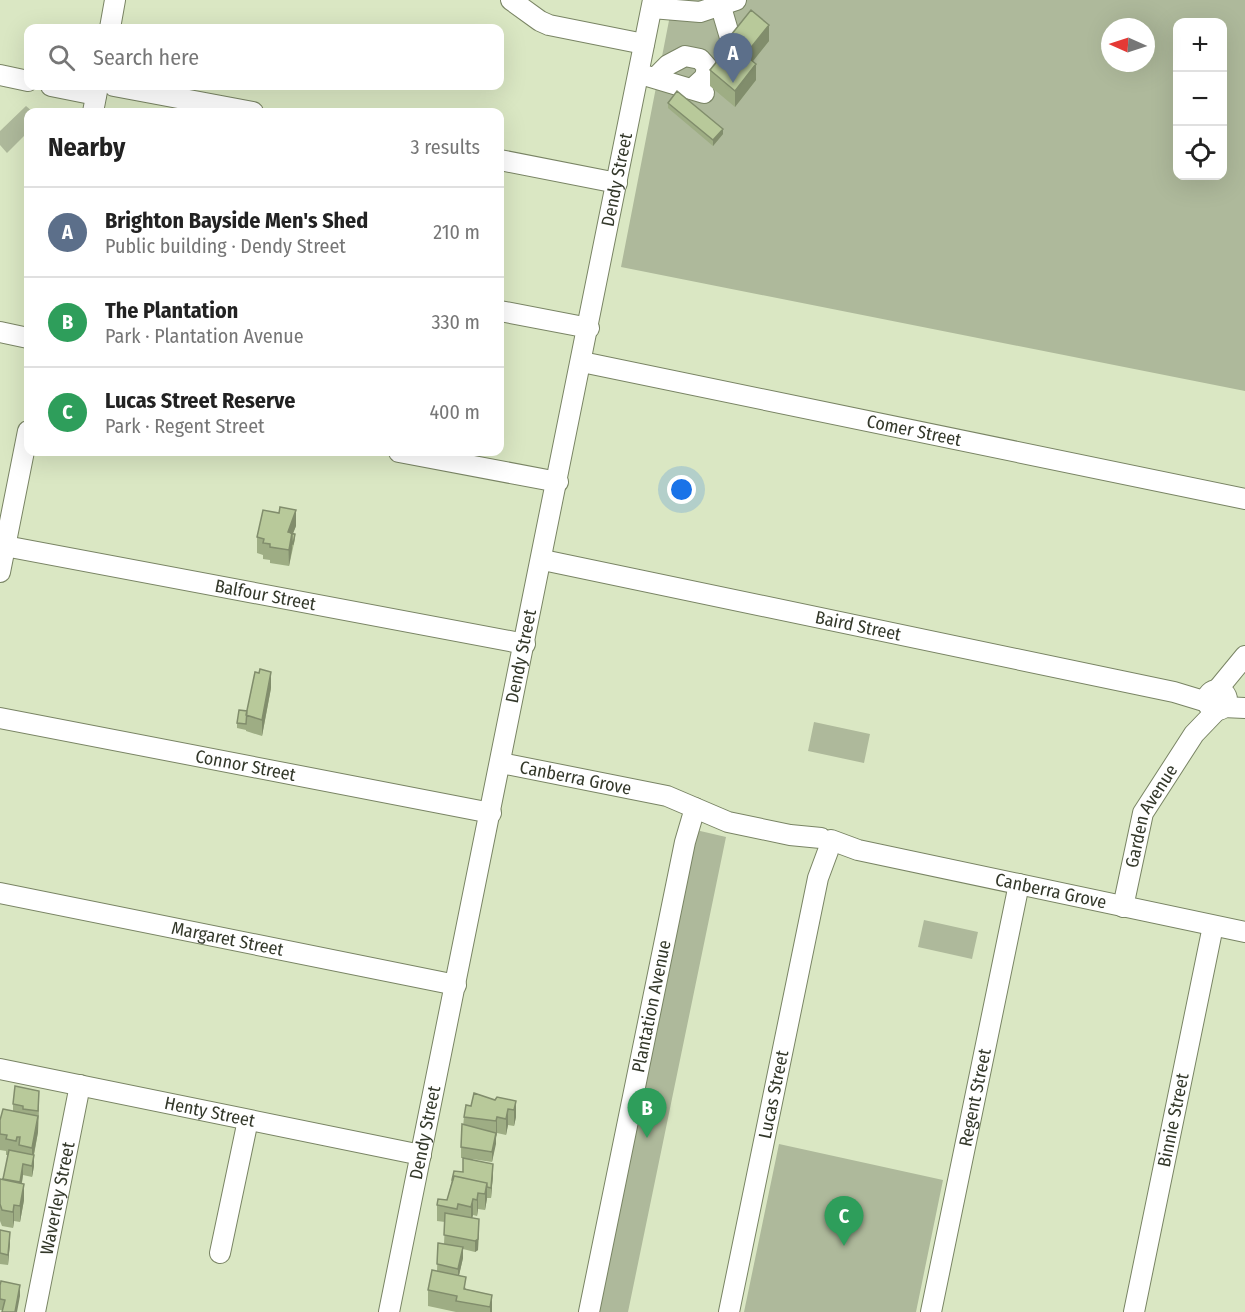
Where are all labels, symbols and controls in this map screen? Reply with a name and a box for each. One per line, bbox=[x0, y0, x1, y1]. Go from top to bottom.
north arrow bbox=[1101, 18, 1155, 72]
map controls bbox=[1173, 18, 1227, 180]
button: + bbox=[1173, 18, 1227, 72]
search box bbox=[24, 24, 504, 90]
pin: A bbox=[714, 34, 752, 83]
icon: search bbox=[45, 41, 78, 74]
text: Search here bbox=[93, 44, 199, 71]
button: − bbox=[1173, 72, 1227, 126]
button: locate bbox=[1173, 126, 1227, 180]
street label: Dendy Street bbox=[597, 131, 637, 228]
text: Nearby bbox=[48, 132, 125, 163]
text: 3 results bbox=[411, 135, 480, 159]
text: Brighton Bayside Men's Shed bbox=[105, 207, 368, 234]
text: A bbox=[62, 220, 73, 244]
text: 210 m bbox=[433, 220, 480, 244]
text: Public building · Dendy Street bbox=[105, 234, 346, 258]
text: The Plantation bbox=[105, 297, 238, 324]
text: B bbox=[62, 310, 73, 334]
text: 330 m bbox=[431, 310, 480, 334]
text: Park · Plantation Avenue bbox=[105, 324, 304, 348]
text: Lucas Street Reserve bbox=[105, 387, 295, 414]
text: C bbox=[62, 400, 73, 424]
text: 400 m bbox=[429, 400, 480, 424]
street label: Comer Street bbox=[865, 410, 963, 451]
text: Park · Regent Street bbox=[105, 414, 265, 438]
your location bbox=[667, 475, 696, 504]
street label: Balfour Street bbox=[213, 575, 318, 615]
street label: Baird Street bbox=[813, 606, 903, 646]
street label: Dendy Street bbox=[501, 607, 541, 705]
street label: Connor Street bbox=[193, 745, 298, 786]
street label: Canberra Grove bbox=[518, 756, 633, 800]
street label: Garden Avenue bbox=[1121, 760, 1182, 870]
street label: Canberra Grove bbox=[993, 868, 1109, 913]
street label: Margaret Street bbox=[169, 917, 285, 961]
street label: Plantation Avenue bbox=[627, 938, 676, 1074]
street label: Regent Street bbox=[954, 1046, 996, 1148]
street label: Lucas Street bbox=[754, 1048, 793, 1141]
street label: Binnie Street bbox=[1153, 1071, 1194, 1169]
street label: Dendy Street bbox=[405, 1084, 445, 1181]
pin: B bbox=[628, 1088, 666, 1138]
street label: Henty Street bbox=[163, 1092, 257, 1132]
street label: Waverley Street bbox=[36, 1140, 80, 1257]
pin: C bbox=[824, 1196, 864, 1246]

